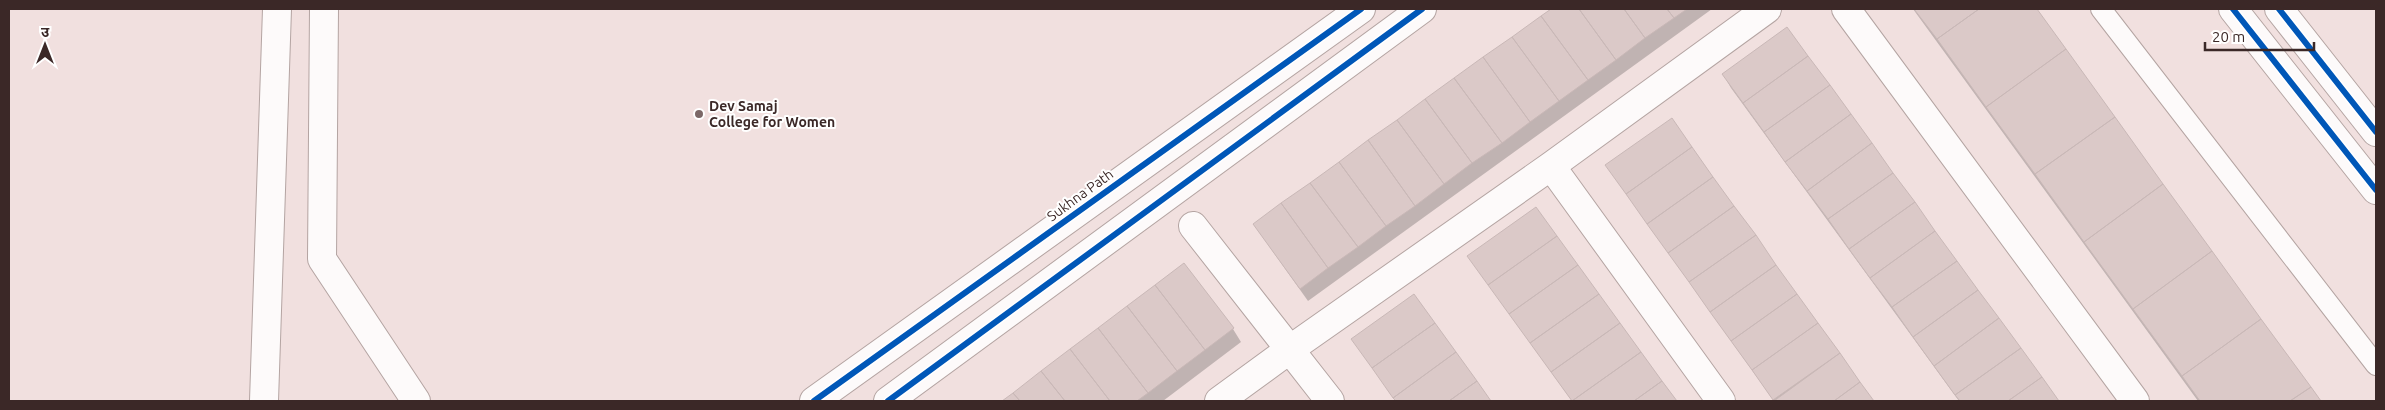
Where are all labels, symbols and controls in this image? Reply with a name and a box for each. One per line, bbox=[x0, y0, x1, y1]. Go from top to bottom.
north arrow bbox=[20, 20, 70, 70]
scale bar bbox=[2205, 20, 2314, 52]
text: उ bbox=[41, 24, 50, 40]
text: 20 m bbox=[2212, 28, 2245, 45]
place label: Dev Samaj College for Women bbox=[709, 98, 835, 130]
marker: Dev Samaj College for Women bbox=[693, 108, 705, 120]
street label: Sukhna Path bbox=[1044, 166, 1116, 224]

